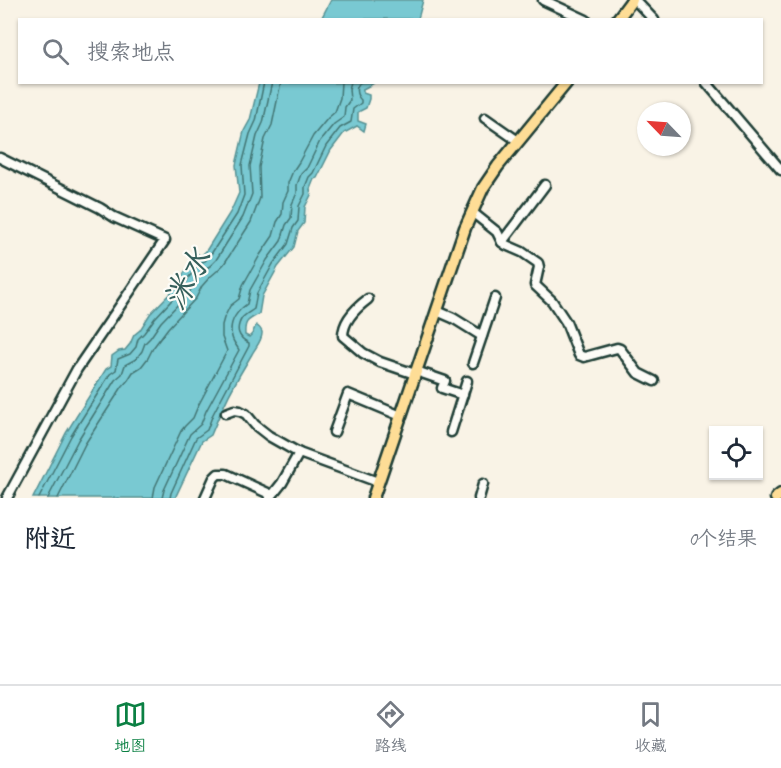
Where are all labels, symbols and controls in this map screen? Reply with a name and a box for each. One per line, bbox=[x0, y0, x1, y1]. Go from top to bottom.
search box bbox=[18, 18, 763, 84]
icon: search bbox=[39, 35, 72, 68]
text: 搜索地点 bbox=[87, 38, 175, 66]
north arrow bbox=[637, 102, 691, 156]
water label: 洣水 bbox=[154, 240, 221, 317]
map controls bbox=[709, 426, 763, 480]
button: locate bbox=[709, 426, 763, 480]
text: 附近 bbox=[24, 522, 76, 555]
text: 0个结果 bbox=[688, 526, 757, 551]
tab: 地图 bbox=[114, 698, 147, 756]
tab: 路线 bbox=[374, 698, 407, 756]
tab: 收藏 bbox=[634, 698, 667, 756]

